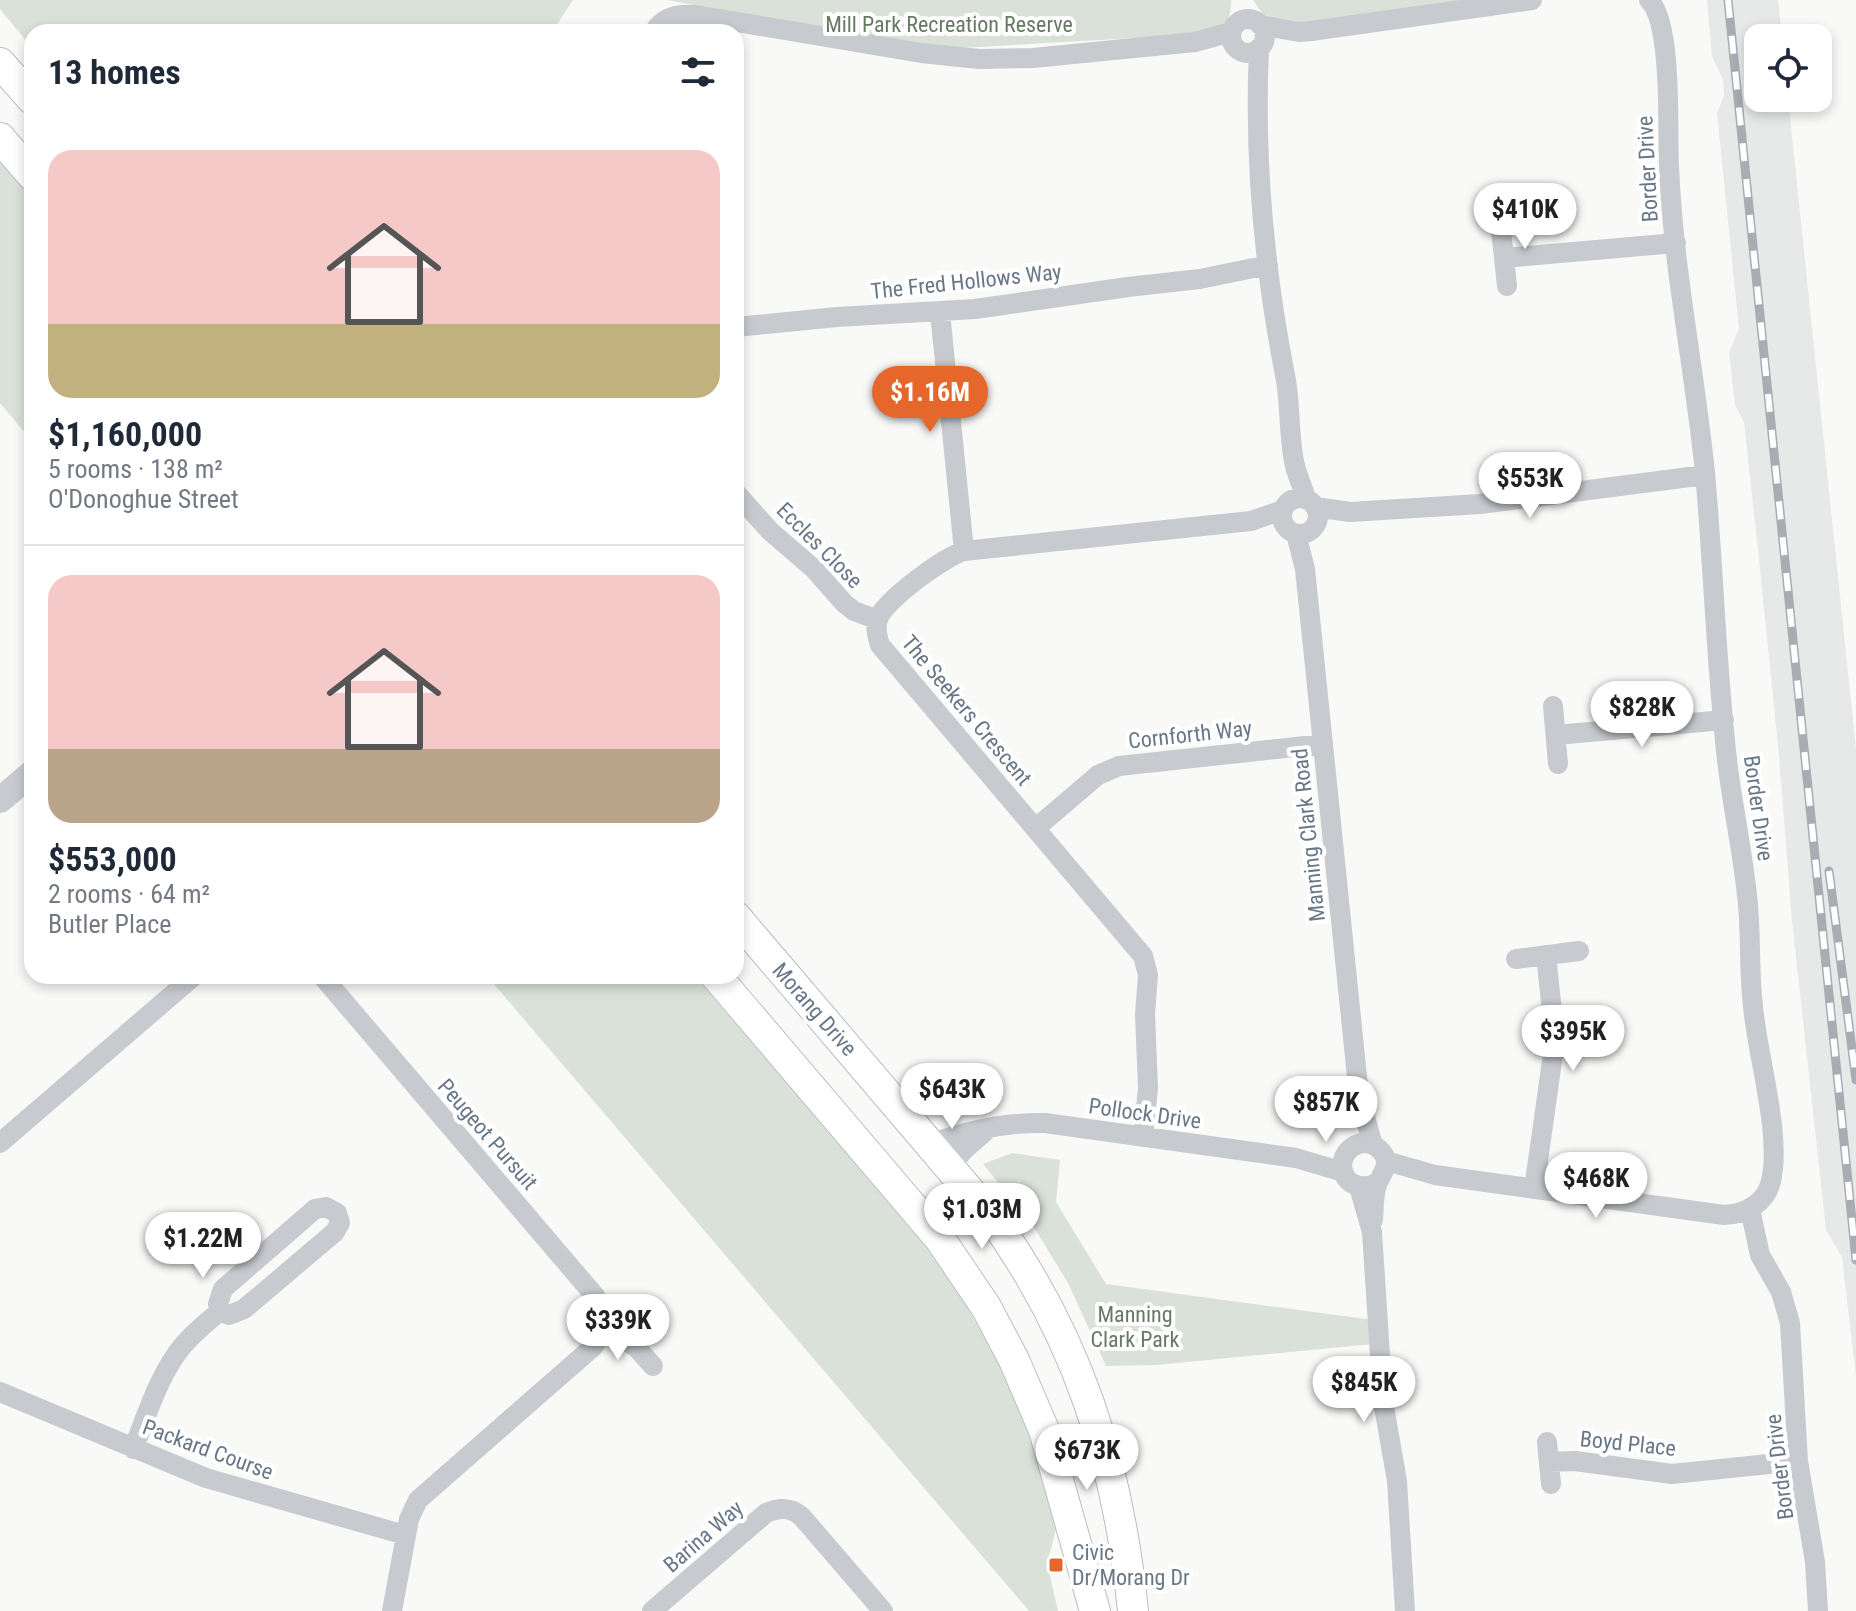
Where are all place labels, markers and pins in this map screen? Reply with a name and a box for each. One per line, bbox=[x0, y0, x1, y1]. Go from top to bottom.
pin: $410K bbox=[1469, 183, 1581, 251]
pin: $1.16M bbox=[865, 366, 995, 434]
pin: $553K bbox=[1474, 452, 1586, 520]
pin: $828K bbox=[1586, 681, 1698, 749]
pin: $395K bbox=[1517, 1005, 1629, 1073]
pin: $643K bbox=[896, 1063, 1008, 1131]
pin: $857K bbox=[1270, 1076, 1382, 1144]
pin: $468K bbox=[1540, 1152, 1652, 1220]
pin: $1.03M bbox=[917, 1183, 1047, 1251]
pin: $1.22M bbox=[138, 1212, 268, 1280]
pin: $339K bbox=[562, 1294, 674, 1362]
pin: $845K bbox=[1308, 1356, 1420, 1424]
pin: $673K bbox=[1031, 1424, 1143, 1492]
place label: Civic Dr/Morang Dr bbox=[1072, 1540, 1190, 1590]
marker: Civic Dr/Morang Dr bbox=[1047, 1556, 1065, 1574]

